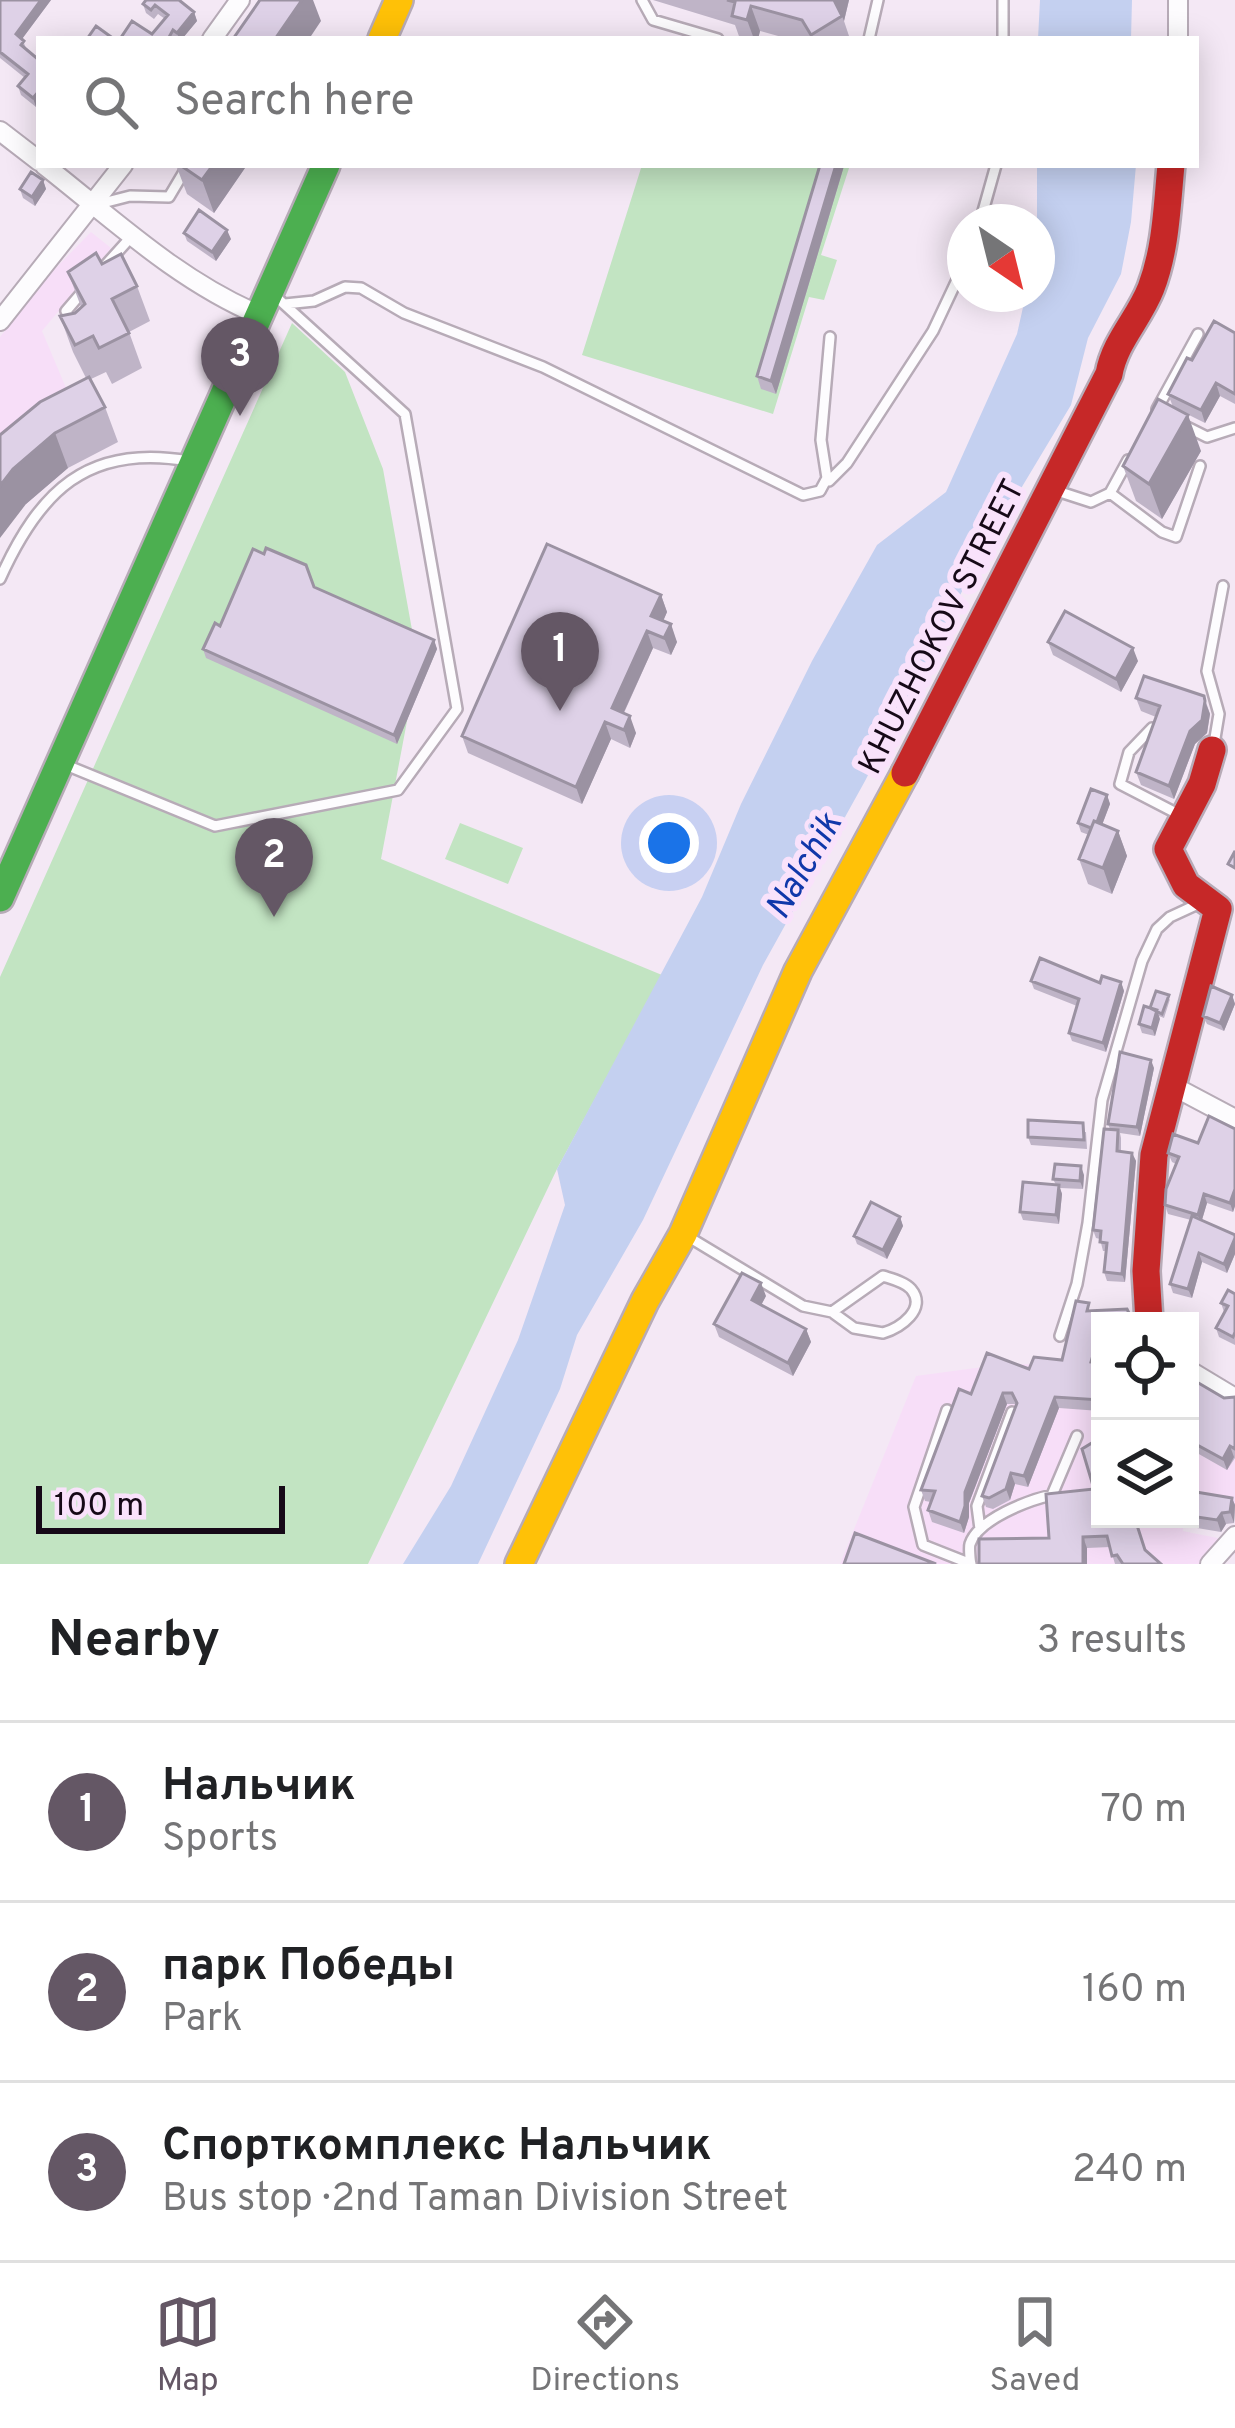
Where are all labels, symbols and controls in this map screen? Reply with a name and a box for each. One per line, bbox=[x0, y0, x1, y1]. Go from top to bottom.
search box bbox=[36, 36, 1199, 168]
icon: search bbox=[78, 69, 144, 135]
text: Search here bbox=[174, 74, 414, 131]
north arrow bbox=[947, 204, 1055, 312]
pin: 3 bbox=[201, 317, 279, 416]
street label: KHUZHOKOV STREET bbox=[851, 473, 1036, 782]
pin: 1 bbox=[521, 612, 599, 711]
water label: Nalchik bbox=[757, 805, 855, 928]
your location bbox=[639, 813, 699, 873]
pin: 2 bbox=[235, 818, 313, 917]
map controls bbox=[1091, 1312, 1199, 1528]
button: locate bbox=[1091, 1312, 1199, 1420]
button: layers bbox=[1091, 1420, 1199, 1528]
scale bar bbox=[36, 1480, 285, 1533]
text: 100 m bbox=[54, 1486, 144, 1528]
text: Nearby bbox=[48, 1610, 220, 1675]
text: 3 results bbox=[1037, 1618, 1187, 1667]
text: Нальчик bbox=[162, 1759, 356, 1816]
text: 1 bbox=[79, 1787, 95, 1836]
text: 70 m bbox=[1101, 1787, 1187, 1836]
text: Sports bbox=[162, 1816, 278, 1865]
text: парк Победы bbox=[162, 1939, 455, 1996]
text: 2 bbox=[75, 1967, 99, 2016]
text: 160 m bbox=[1082, 1967, 1187, 2016]
text: Park bbox=[162, 1996, 243, 2045]
text: Спорткомплекс Нальчик bbox=[162, 2119, 712, 2176]
text: 3 bbox=[75, 2147, 99, 2196]
text: 240 m bbox=[1072, 2147, 1187, 2196]
text: Bus stop · 2nd Taman Division Street bbox=[162, 2176, 788, 2225]
tab: Map bbox=[155, 2289, 221, 2403]
tab: Directions bbox=[530, 2289, 680, 2403]
tab: Saved bbox=[990, 2289, 1080, 2403]

